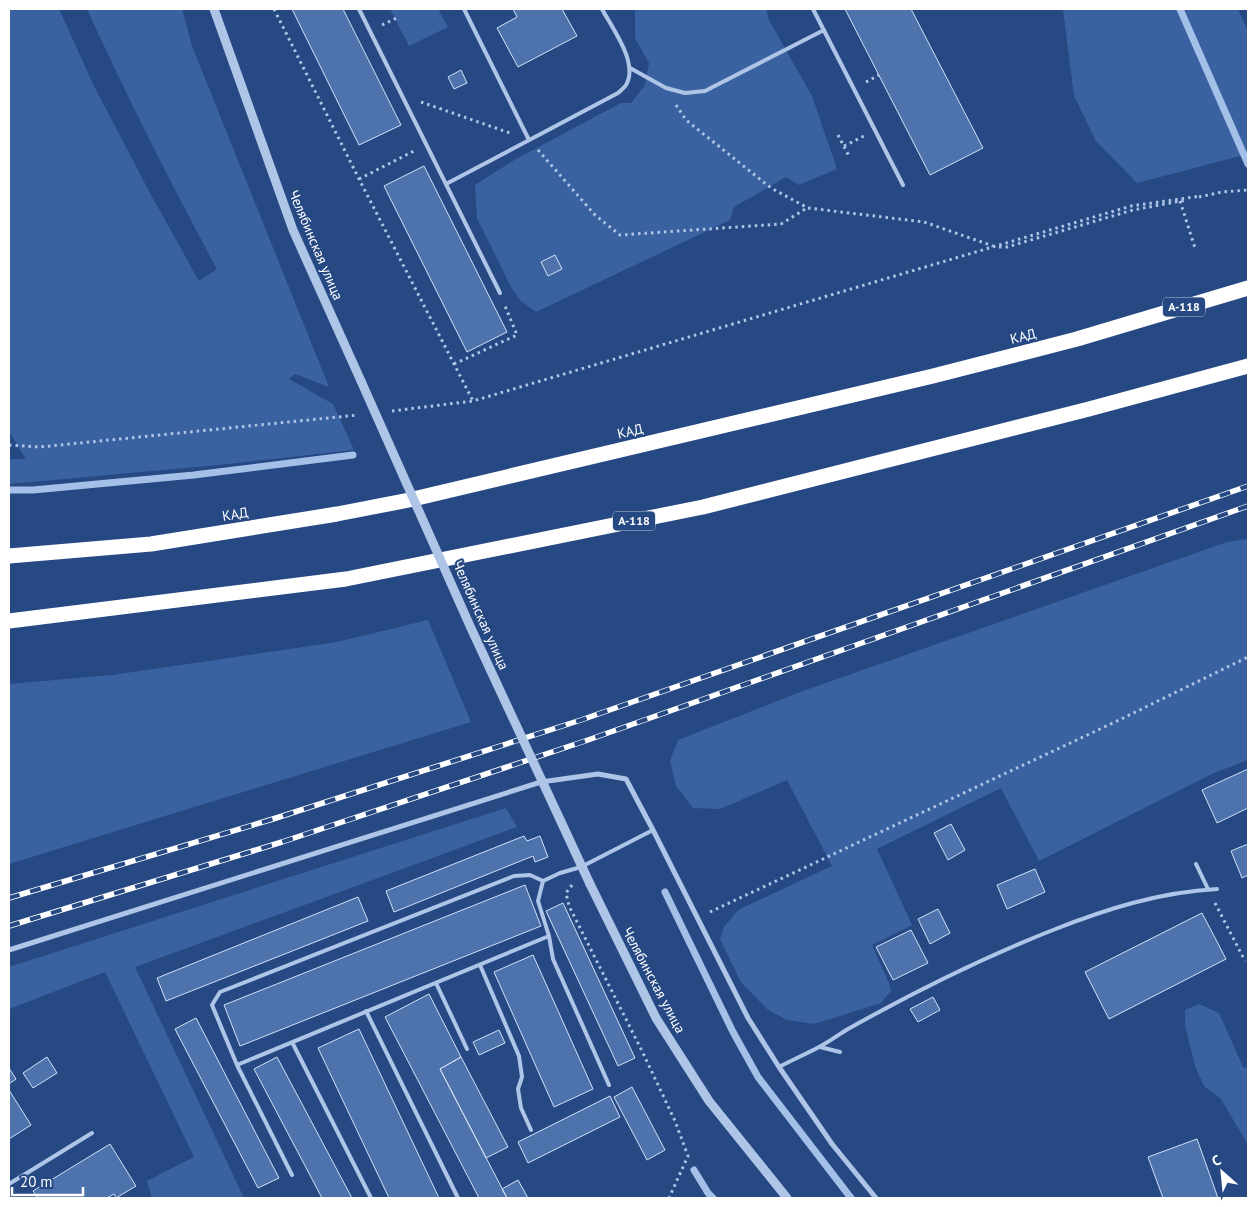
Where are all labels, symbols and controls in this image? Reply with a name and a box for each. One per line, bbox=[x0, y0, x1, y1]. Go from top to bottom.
street label: Челябинская улица bbox=[285, 187, 347, 303]
road number: А-118 bbox=[1163, 298, 1205, 316]
street label: КАД bbox=[1008, 324, 1038, 348]
street label: КАД bbox=[615, 419, 645, 443]
street label: КАД bbox=[221, 503, 249, 525]
road number: А-118 bbox=[613, 512, 655, 530]
street label: Челябинская улица bbox=[449, 558, 513, 672]
street label: Челябинская улица bbox=[618, 924, 690, 1036]
north arrow bbox=[1197, 1147, 1247, 1197]
text: С bbox=[1209, 1151, 1224, 1170]
scale bar bbox=[12, 1164, 84, 1196]
text: 20 m bbox=[20, 1172, 53, 1191]

